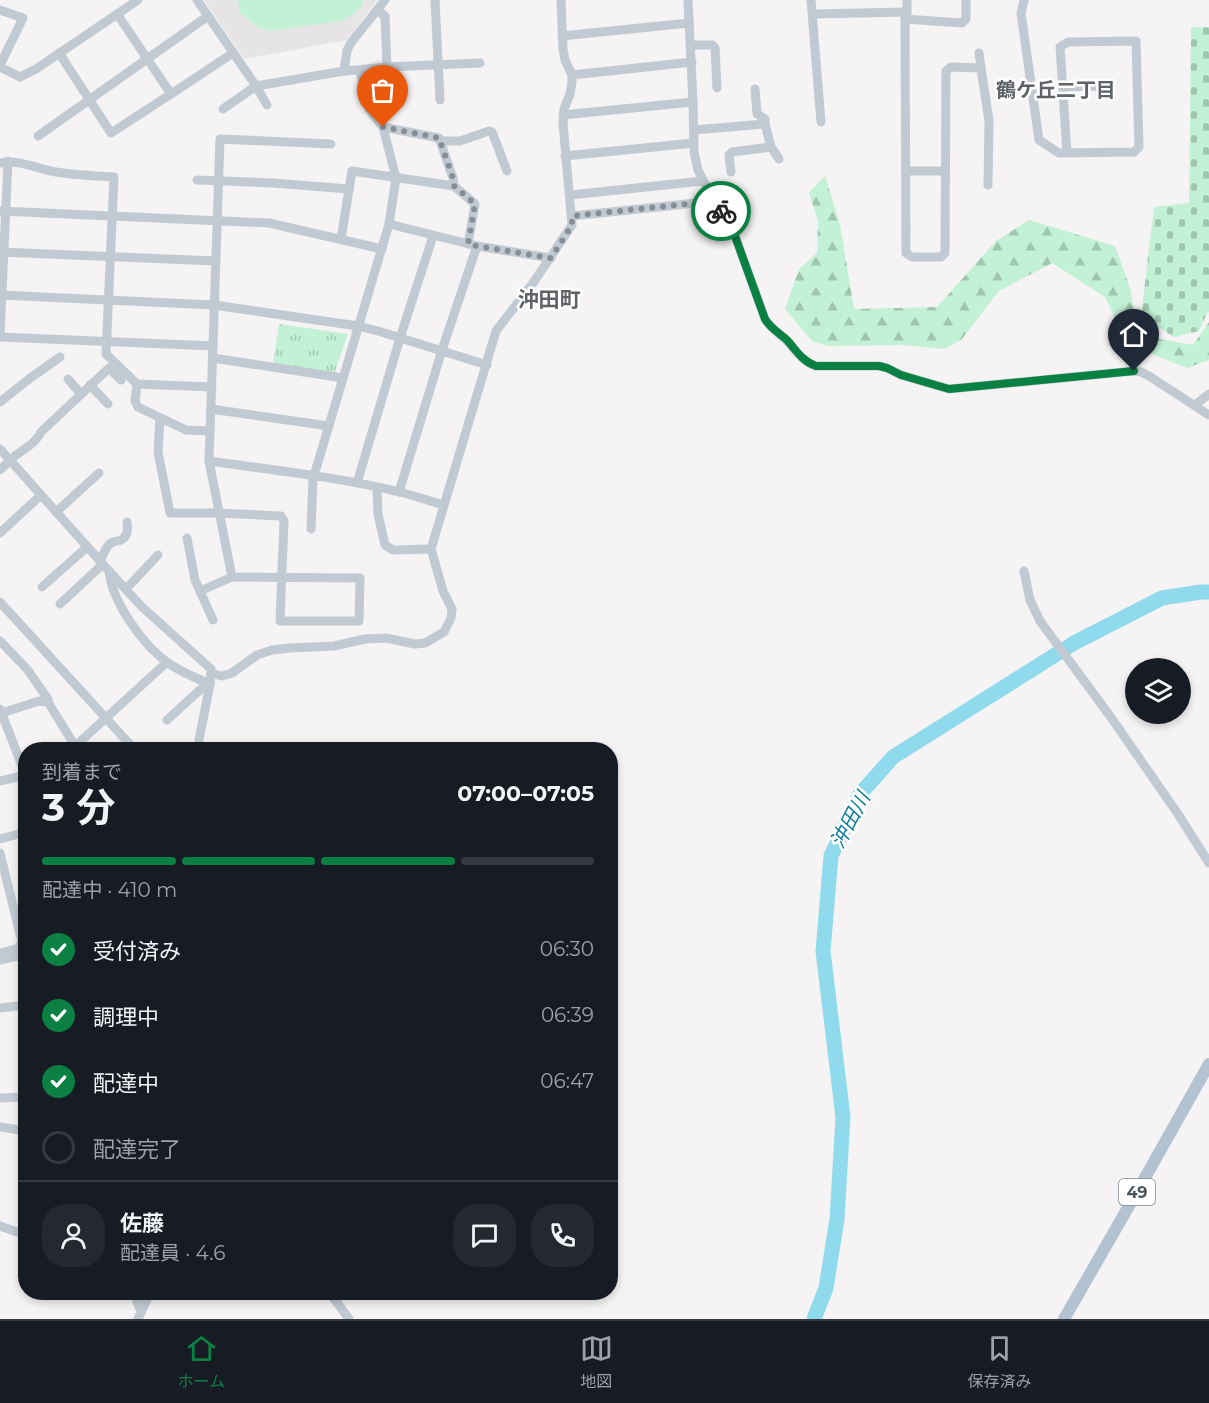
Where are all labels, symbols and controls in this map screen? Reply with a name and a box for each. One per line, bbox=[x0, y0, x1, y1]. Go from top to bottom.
pin bbox=[357, 65, 408, 127]
icon: bag bbox=[366, 74, 399, 107]
district label: 鶴ケ丘二丁目 bbox=[996, 78, 1116, 102]
courier bbox=[691, 181, 751, 241]
icon: bike bbox=[705, 195, 738, 228]
district label: 沖田町 bbox=[518, 287, 581, 312]
pin bbox=[1108, 309, 1159, 371]
icon: home bbox=[1117, 318, 1150, 351]
map controls bbox=[1125, 658, 1191, 724]
button: layers bbox=[1125, 658, 1191, 724]
text: 到着まで bbox=[42, 760, 122, 784]
text: 07:00–07:05 bbox=[457, 780, 594, 807]
text: 3 分 bbox=[42, 783, 115, 831]
water label: 沖田川 bbox=[825, 786, 876, 852]
text: 配達中 · 410 m bbox=[42, 878, 177, 902]
icon: check bbox=[42, 933, 75, 966]
text: 06:30 bbox=[540, 937, 594, 961]
text: 受付済み bbox=[93, 938, 181, 965]
icon: check bbox=[42, 999, 75, 1032]
text: 06:39 bbox=[541, 1003, 594, 1027]
text: 調理中 bbox=[93, 1004, 159, 1031]
icon: check bbox=[42, 1065, 75, 1098]
text: 06:47 bbox=[540, 1069, 594, 1093]
text: 配達中 bbox=[93, 1070, 159, 1097]
text: 配達完了 bbox=[93, 1136, 181, 1163]
road number: 49 bbox=[1119, 1179, 1155, 1205]
button: person bbox=[42, 1204, 105, 1267]
button: chat bbox=[453, 1204, 516, 1267]
button: phone bbox=[531, 1204, 594, 1267]
text: 佐藤 bbox=[120, 1210, 164, 1237]
text: 配達員 · 4.6 bbox=[120, 1241, 225, 1265]
tab: ホーム bbox=[177, 1332, 225, 1392]
tab: 地図 bbox=[580, 1332, 613, 1392]
tab: 保存済み bbox=[968, 1332, 1032, 1392]

